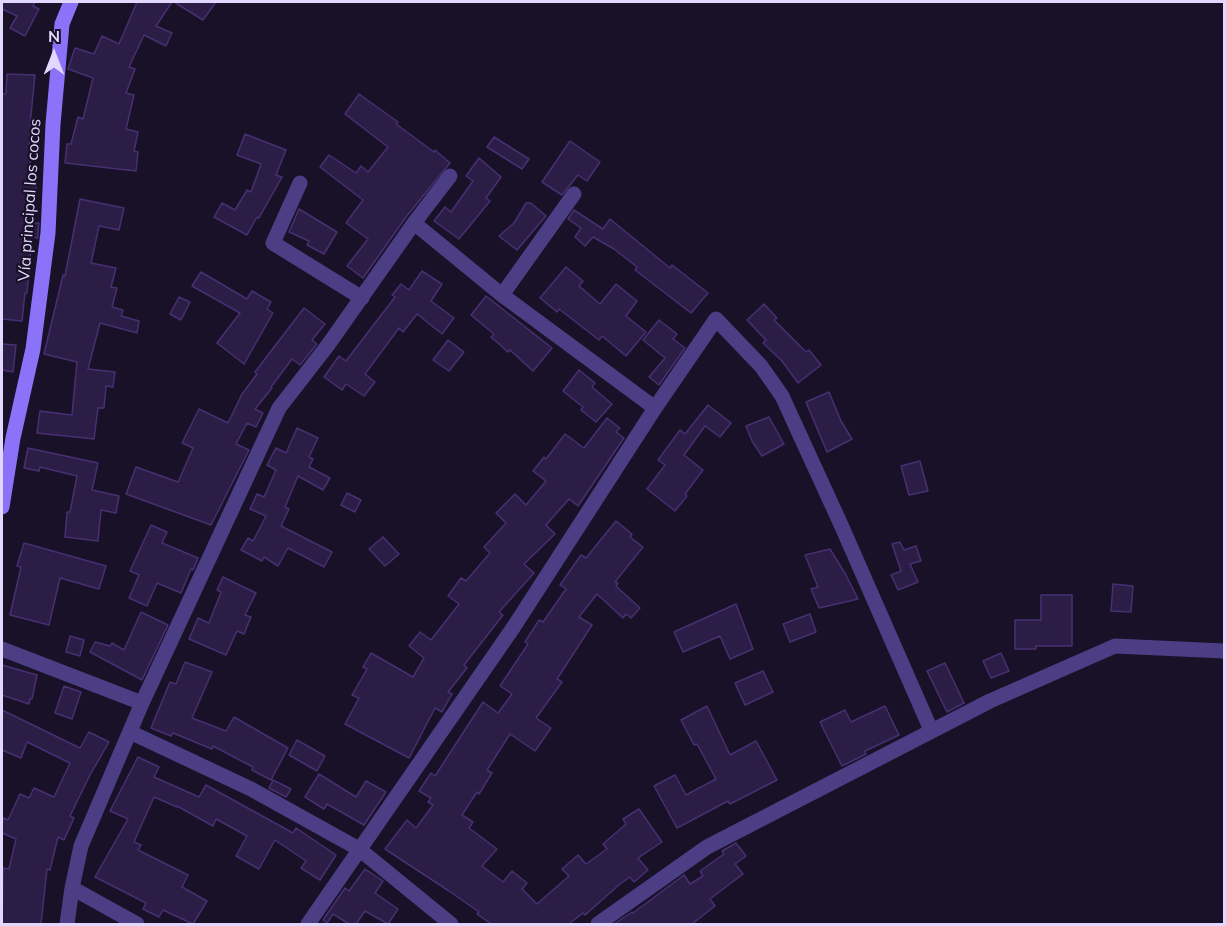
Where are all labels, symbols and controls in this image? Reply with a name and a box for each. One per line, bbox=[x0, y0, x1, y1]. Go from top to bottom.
north arrow bbox=[24, 24, 84, 84]
text: N bbox=[48, 26, 60, 46]
street label: Vía principal los cocos bbox=[15, 118, 45, 282]

